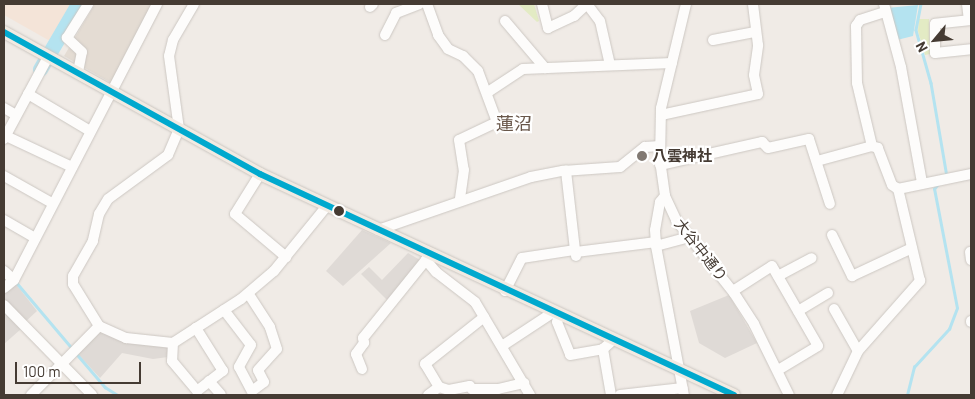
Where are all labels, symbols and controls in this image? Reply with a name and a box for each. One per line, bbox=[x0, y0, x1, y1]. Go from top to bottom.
north arrow bbox=[910, 15, 960, 65]
text: N bbox=[912, 39, 931, 55]
district label: 蓮沼 bbox=[496, 112, 532, 134]
place label: 八雲神社 bbox=[652, 147, 712, 165]
marker: 八雲神社 bbox=[636, 150, 648, 162]
unlabelled marker bbox=[334, 206, 344, 216]
street label: 大谷中通り bbox=[671, 215, 731, 285]
scale bar bbox=[18, 352, 144, 384]
text: 100 m bbox=[23, 362, 61, 380]

